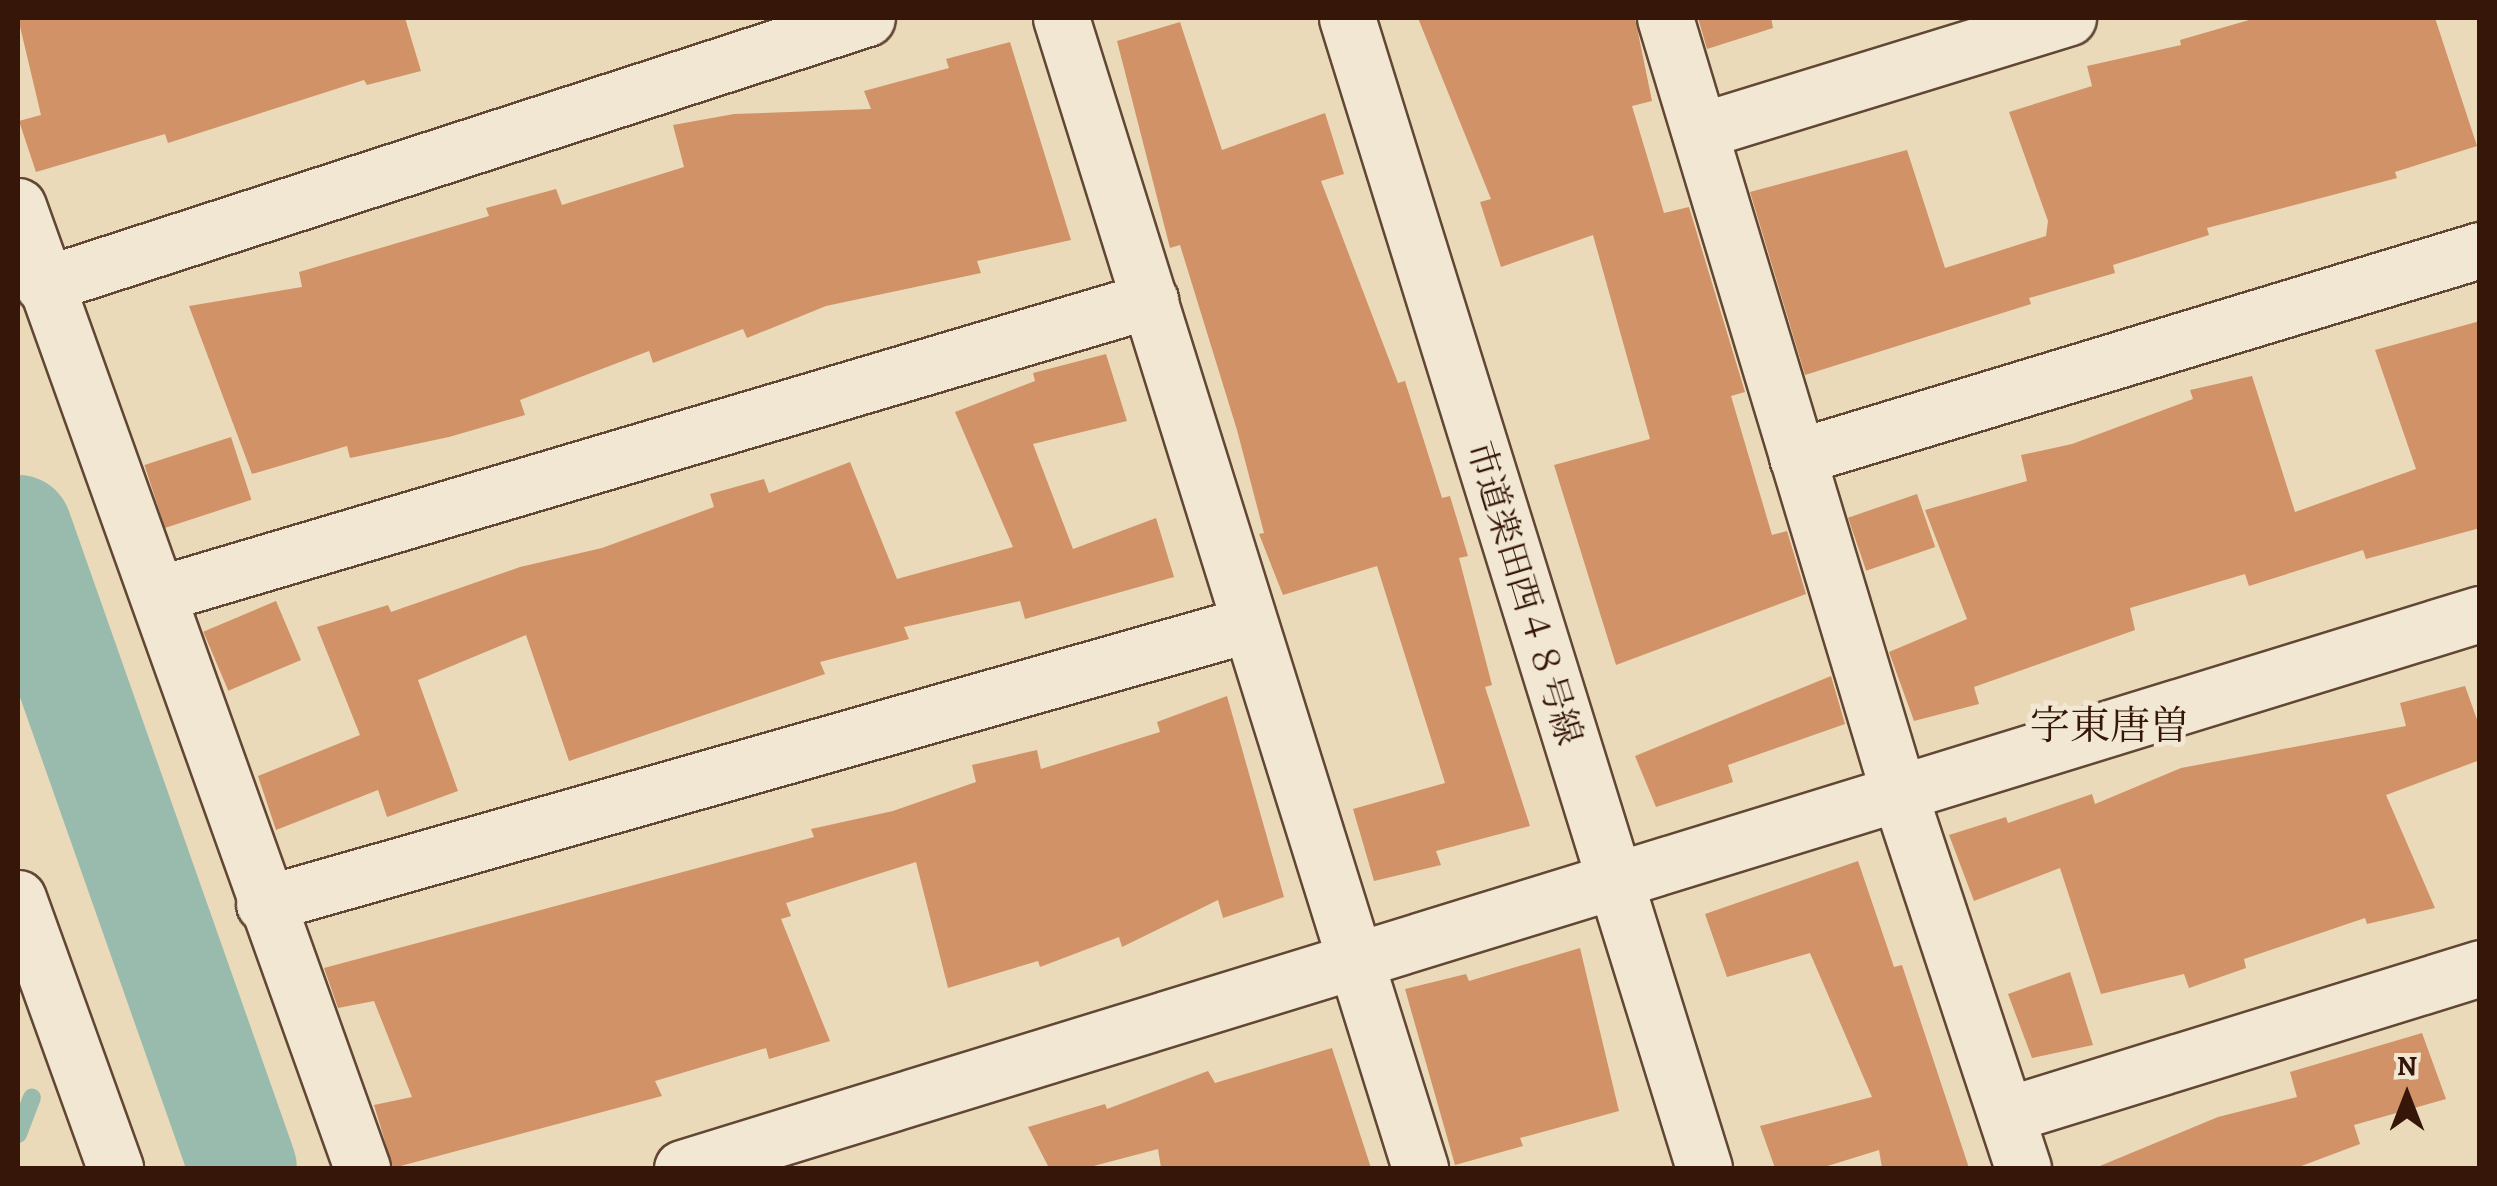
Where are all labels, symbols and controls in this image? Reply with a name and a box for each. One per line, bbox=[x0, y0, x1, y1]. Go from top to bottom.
street label: 市道楽田西４８号線 bbox=[1459, 436, 1591, 750]
district label: 字東唐曽 bbox=[2030, 702, 2190, 750]
north arrow bbox=[2357, 1046, 2457, 1146]
text: N bbox=[2397, 1047, 2417, 1085]

